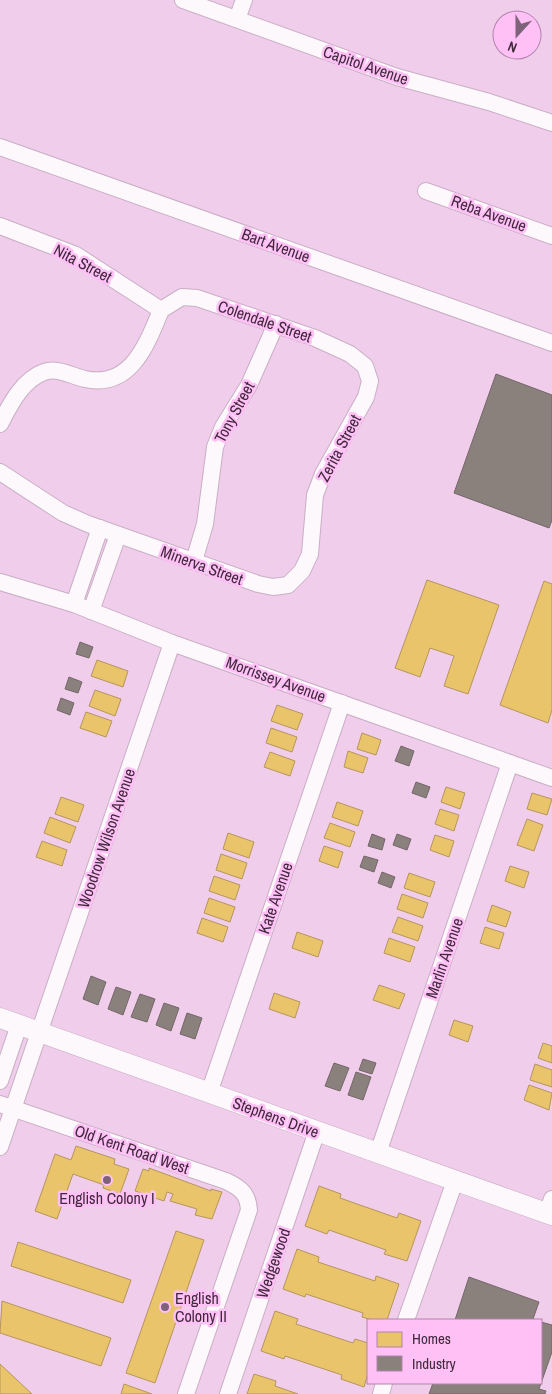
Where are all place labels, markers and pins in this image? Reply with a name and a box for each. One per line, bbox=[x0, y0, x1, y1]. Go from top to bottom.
marker: English Colony I bbox=[101, 1174, 113, 1186]
place label: English Colony I bbox=[59, 1187, 155, 1209]
place label: English Colony II bbox=[175, 1287, 227, 1327]
marker: English Colony II bbox=[159, 1301, 171, 1313]

